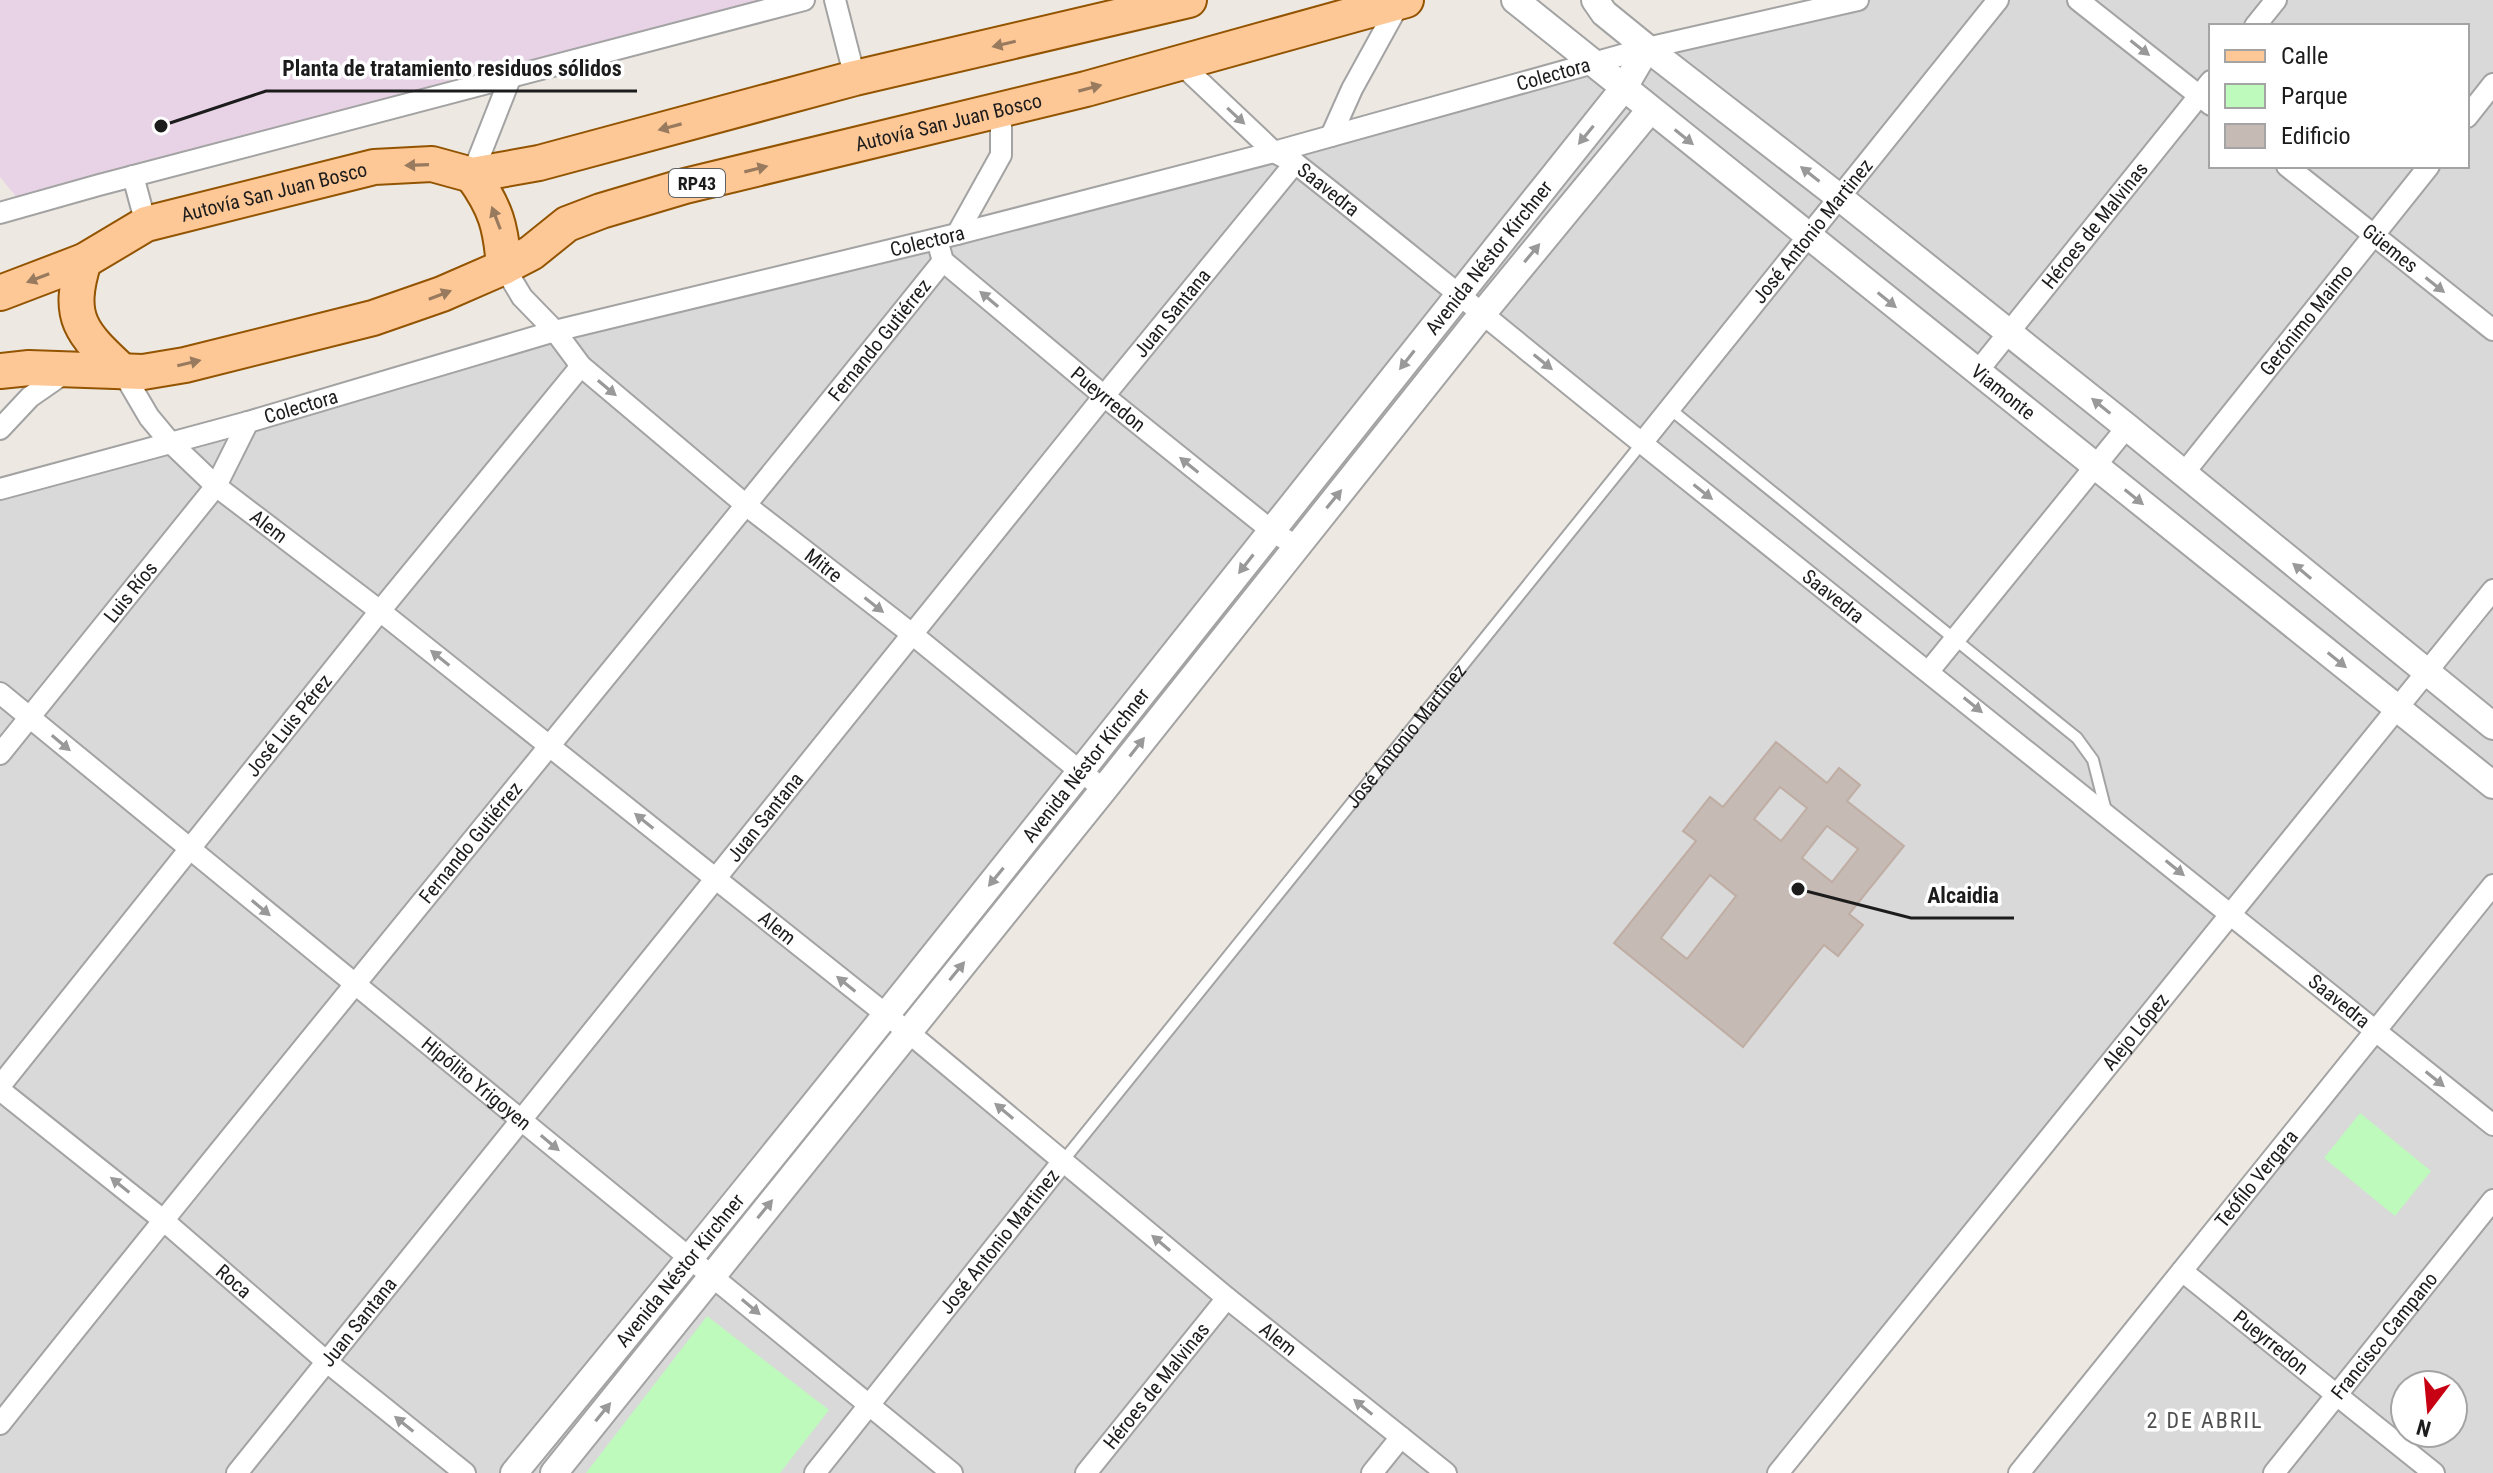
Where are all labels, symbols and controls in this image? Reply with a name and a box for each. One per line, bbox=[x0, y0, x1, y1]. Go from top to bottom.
legend bbox=[2209, 24, 2469, 168]
one-way arrow bbox=[991, 38, 1016, 51]
one-way arrow bbox=[2130, 40, 2150, 56]
text: Calle bbox=[2281, 42, 2328, 70]
callout: Planta de tratamiento residuos sólidos bbox=[266, 45, 637, 91]
street label: Colectora bbox=[1514, 52, 1593, 96]
text: Planta de tratamiento residuos sólidos bbox=[282, 56, 622, 81]
one-way arrow bbox=[1078, 81, 1103, 93]
text: Parque bbox=[2281, 82, 2348, 110]
street label: Autovía San Juan Bosco bbox=[853, 88, 1044, 156]
one-way arrow bbox=[1226, 107, 1245, 125]
one-way arrow bbox=[657, 121, 682, 133]
text: Edificio bbox=[2281, 122, 2351, 150]
one-way arrow bbox=[1578, 125, 1595, 145]
one-way arrow bbox=[1674, 129, 1694, 145]
street label: José Antonio Martinez bbox=[1747, 154, 1878, 308]
street label: Autovía San Juan Bosco bbox=[178, 157, 370, 227]
street label: Héroes de Malvinas bbox=[2037, 157, 2153, 294]
street label: Saavedra bbox=[1293, 158, 1364, 222]
one-way arrow bbox=[404, 159, 429, 172]
one-way arrow bbox=[743, 162, 768, 174]
one-way arrow bbox=[1800, 167, 1820, 183]
road number: RP43 bbox=[669, 169, 725, 197]
street label: Avenida Néstor Kirchner bbox=[1420, 176, 1557, 339]
one-way arrow bbox=[489, 206, 502, 230]
street label: Güemes bbox=[2358, 219, 2423, 278]
street label: Colectora bbox=[888, 221, 967, 262]
one-way arrow bbox=[1523, 243, 1540, 263]
street label: Gerónimo Maimo bbox=[2255, 259, 2358, 380]
street label: Juan Santana bbox=[1129, 264, 1215, 362]
one-way arrow bbox=[26, 272, 50, 285]
street label: Fernando Gutiérrez bbox=[823, 274, 936, 406]
one-way arrow bbox=[2425, 276, 2445, 292]
one-way arrow bbox=[428, 288, 452, 301]
one-way arrow bbox=[979, 291, 999, 308]
one-way arrow bbox=[1877, 291, 1897, 307]
one-way arrow bbox=[1399, 350, 1415, 370]
one-way arrow bbox=[1533, 353, 1553, 370]
one-way arrow bbox=[177, 356, 202, 369]
street label: Viamonte bbox=[1966, 359, 2040, 425]
street label: Pueyrredon bbox=[1066, 362, 1151, 437]
one-way arrow bbox=[597, 379, 617, 396]
street label: Colectora bbox=[261, 384, 341, 429]
one-way arrow bbox=[2091, 398, 2111, 415]
one-way arrow bbox=[1179, 456, 1200, 473]
one-way arrow bbox=[1693, 483, 1713, 499]
one-way arrow bbox=[2124, 488, 2144, 505]
one-way arrow bbox=[1325, 489, 1341, 509]
street label: Alem bbox=[245, 504, 292, 548]
street label: Mitre bbox=[800, 543, 847, 587]
one-way arrow bbox=[1238, 554, 1254, 574]
street label: Luis Ríos bbox=[99, 557, 162, 627]
one-way arrow bbox=[2292, 563, 2312, 579]
street label: Saavedra bbox=[1798, 564, 1869, 628]
one-way arrow bbox=[864, 596, 884, 612]
one-way arrow bbox=[430, 650, 451, 667]
one-way arrow bbox=[2327, 651, 2347, 667]
street label: José Antonio Martinez bbox=[1340, 659, 1471, 813]
street label: José Luis Pérez bbox=[240, 669, 337, 781]
street label: Avenida Néstor Kirchner bbox=[1017, 683, 1154, 847]
one-way arrow bbox=[1963, 697, 1983, 713]
one-way arrow bbox=[50, 734, 71, 751]
one-way arrow bbox=[1129, 737, 1145, 757]
street label: Juan Santana bbox=[722, 768, 808, 867]
street label: Fernando Gutiérrez bbox=[414, 777, 527, 908]
one-way arrow bbox=[634, 813, 654, 829]
one-way arrow bbox=[2165, 859, 2185, 876]
one-way arrow bbox=[989, 867, 1005, 887]
callout: Alcaidia bbox=[1911, 872, 2014, 918]
text: Alcaidia bbox=[1927, 883, 1999, 908]
one-way arrow bbox=[251, 899, 271, 916]
street label: Alem bbox=[754, 906, 801, 950]
one-way arrow bbox=[948, 961, 965, 981]
street label: Saavedra bbox=[2303, 969, 2375, 1033]
one-way arrow bbox=[836, 976, 856, 993]
street label: Alejo López bbox=[2097, 988, 2174, 1075]
street label: Hipólito Yrigoyen bbox=[417, 1032, 536, 1135]
one-way arrow bbox=[2425, 1070, 2445, 1086]
one-way arrow bbox=[994, 1103, 1014, 1120]
street label: Teófilo Vergara bbox=[2210, 1125, 2303, 1232]
one-way arrow bbox=[539, 1134, 559, 1151]
street label: José Antonio Martinez bbox=[934, 1164, 1064, 1319]
one-way arrow bbox=[109, 1177, 130, 1194]
street label: Avenida Néstor Kirchner bbox=[611, 1189, 749, 1352]
one-way arrow bbox=[756, 1199, 773, 1219]
one-way arrow bbox=[1151, 1235, 1171, 1252]
street label: Roca bbox=[211, 1259, 256, 1303]
street label: Francisco Campano bbox=[2326, 1267, 2442, 1404]
street label: Juan Santana bbox=[316, 1272, 402, 1371]
one-way arrow bbox=[741, 1298, 761, 1315]
street label: Pueyrredon bbox=[2229, 1305, 2313, 1380]
street label: Alem bbox=[1255, 1317, 1302, 1361]
street label: Héroes de Malvinas bbox=[1098, 1318, 1214, 1454]
north arrow bbox=[2389, 1369, 2469, 1449]
one-way arrow bbox=[1353, 1399, 1373, 1415]
one-way arrow bbox=[594, 1402, 610, 1422]
district label: 2 DE ABRIL bbox=[2147, 1408, 2263, 1433]
text: N bbox=[2414, 1414, 2434, 1442]
one-way arrow bbox=[394, 1416, 415, 1433]

